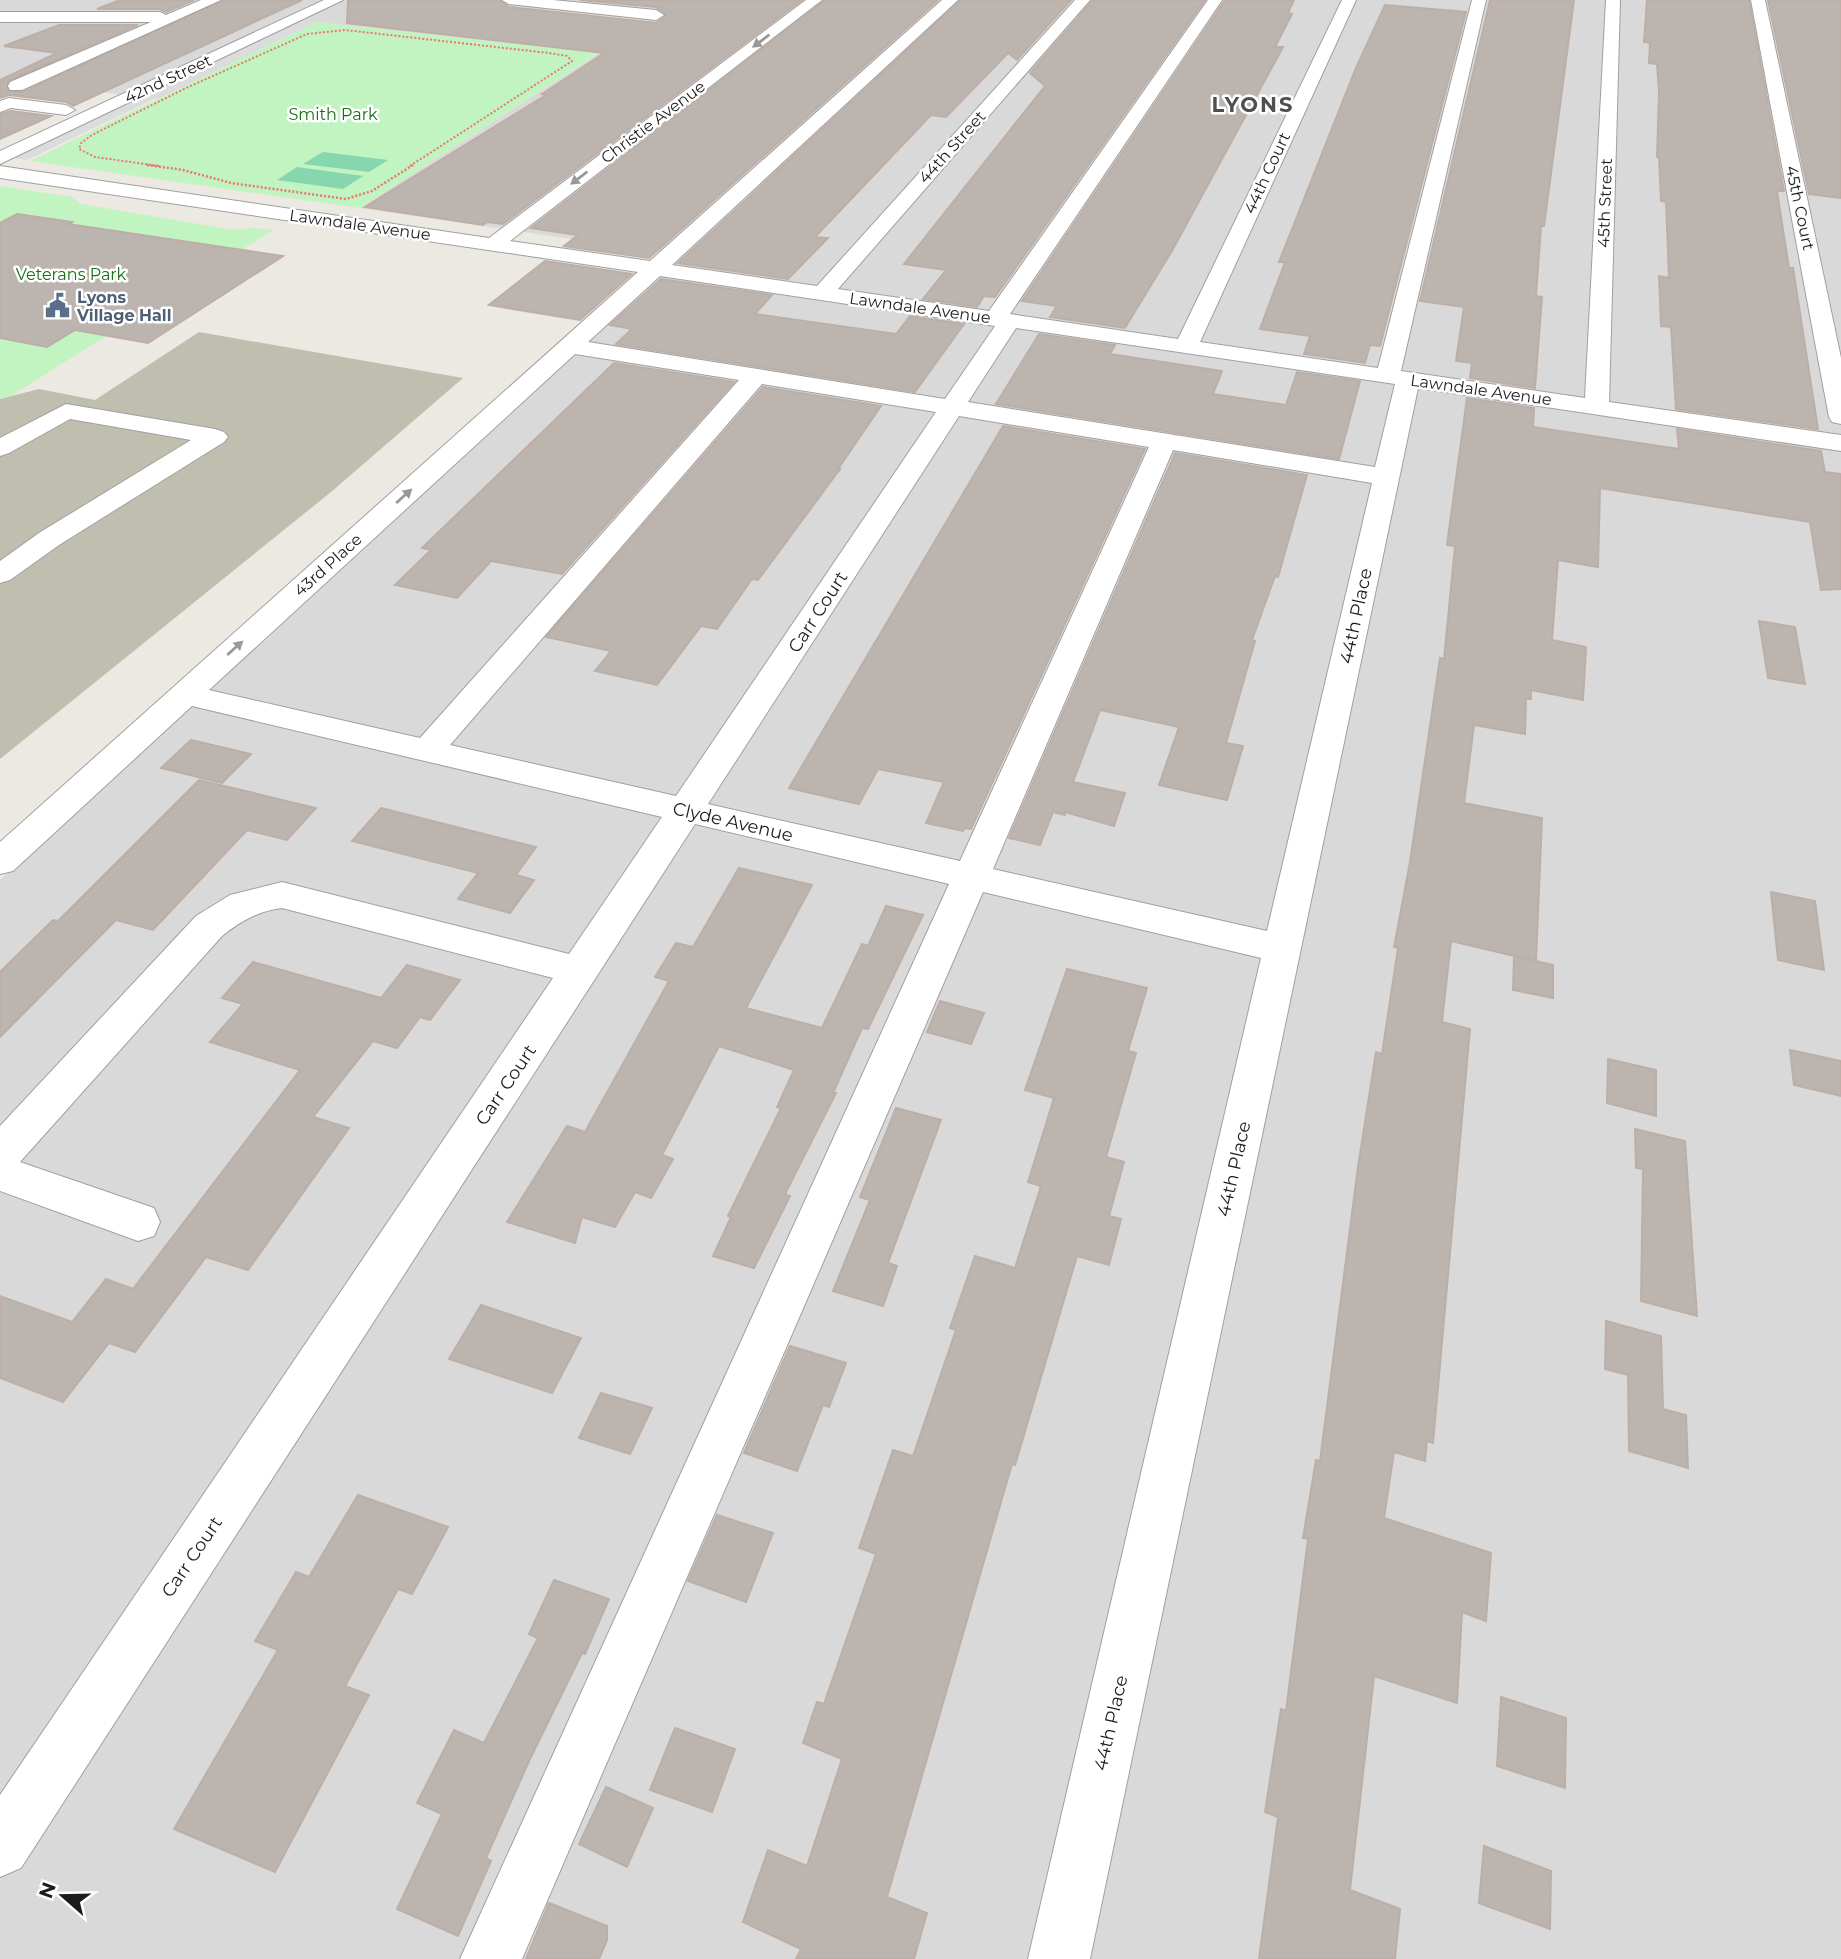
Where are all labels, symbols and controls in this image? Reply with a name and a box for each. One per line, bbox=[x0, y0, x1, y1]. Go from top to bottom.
one-way arrow bbox=[752, 34, 770, 49]
street label: 42nd Street bbox=[121, 50, 215, 107]
street label: Christie Avenue bbox=[597, 77, 709, 167]
district label: LYONS bbox=[1212, 92, 1294, 117]
park label: Smith Park bbox=[288, 105, 378, 124]
street label: 44th Street bbox=[914, 106, 990, 187]
street label: 44th Court bbox=[1240, 129, 1294, 217]
street label: 45th Street bbox=[1594, 157, 1616, 248]
street label: 45th Court bbox=[1782, 164, 1818, 253]
one-way arrow bbox=[570, 171, 588, 185]
street label: Lawndale Avenue bbox=[288, 206, 432, 244]
park label: Veterans Park bbox=[16, 265, 127, 284]
place label: Lyons Village Hall bbox=[76, 288, 172, 325]
street label: Lawndale Avenue bbox=[848, 289, 992, 327]
public building icon: Lyons Village Hall bbox=[43, 292, 71, 320]
street label: Lawndale Avenue bbox=[1409, 371, 1553, 409]
one-way arrow bbox=[395, 488, 413, 504]
street label: 43rd Place bbox=[290, 530, 366, 600]
street label: 44th Place bbox=[1335, 566, 1377, 666]
street label: Carr Court bbox=[784, 567, 852, 657]
one-way arrow bbox=[226, 641, 243, 657]
street label: Clyde Avenue bbox=[671, 797, 795, 847]
street label: Carr Court bbox=[471, 1040, 541, 1130]
street label: 44th Place bbox=[1212, 1119, 1256, 1219]
street label: Carr Court bbox=[157, 1512, 227, 1602]
street label: 44th Place bbox=[1089, 1673, 1133, 1773]
north arrow bbox=[28, 1861, 98, 1931]
text: N bbox=[34, 1879, 61, 1902]

